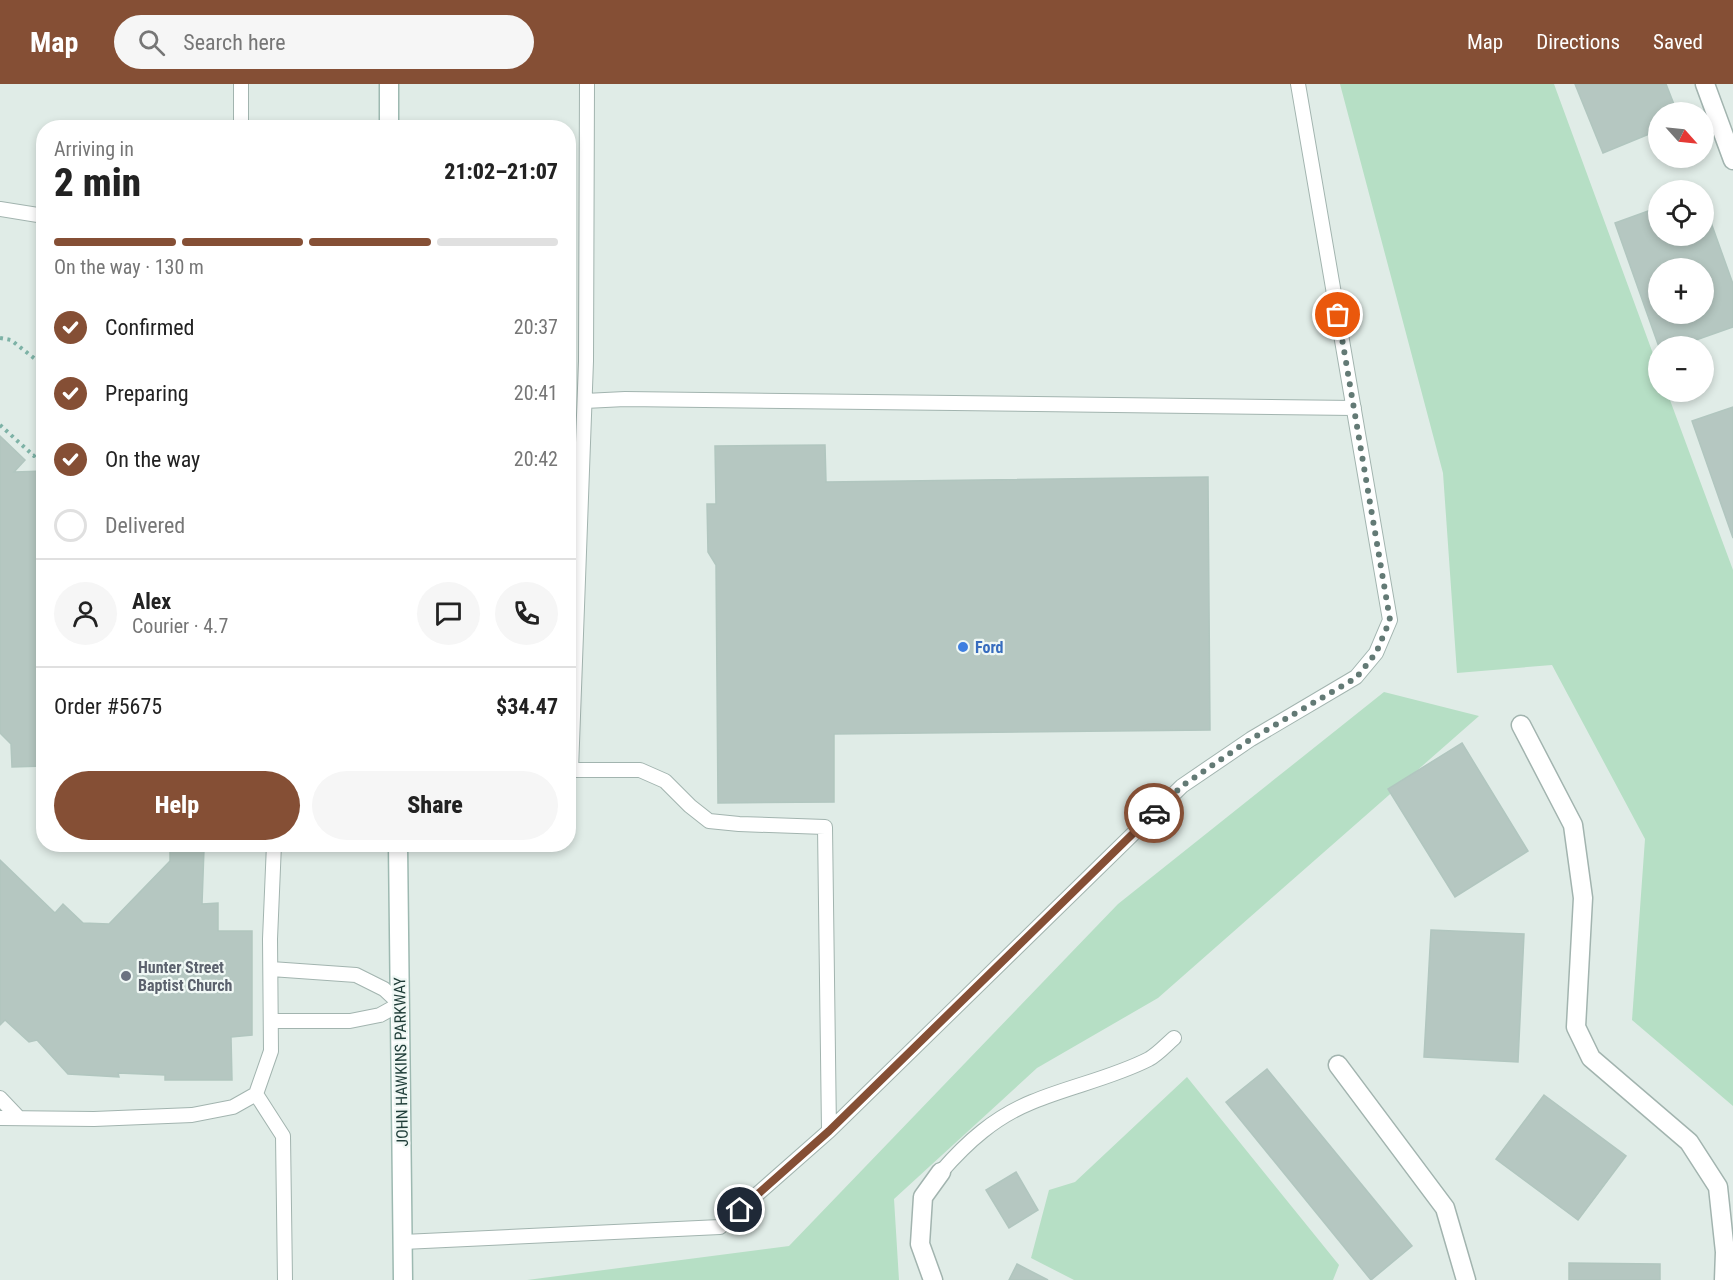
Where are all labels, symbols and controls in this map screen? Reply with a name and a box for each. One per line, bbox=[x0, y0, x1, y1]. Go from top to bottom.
search box bbox=[114, 15, 534, 69]
text: Map bbox=[30, 26, 78, 59]
icon: search bbox=[135, 26, 168, 59]
text: Search here bbox=[183, 30, 286, 55]
text: Map bbox=[1467, 30, 1503, 54]
text: Directions bbox=[1536, 30, 1620, 54]
text: Saved bbox=[1653, 30, 1703, 54]
north arrow bbox=[1648, 102, 1714, 168]
map controls bbox=[1648, 102, 1714, 402]
text: Arriving in bbox=[54, 137, 134, 161]
text: 21:02–21:07 bbox=[444, 159, 558, 184]
text: 2 min bbox=[54, 160, 141, 206]
button: locate bbox=[1648, 180, 1714, 246]
text: On the way · 130 m bbox=[54, 255, 204, 279]
button: + bbox=[1648, 258, 1714, 324]
pin bbox=[1312, 289, 1363, 340]
icon: bag bbox=[1321, 298, 1354, 331]
icon: check bbox=[54, 311, 87, 344]
text: Confirmed bbox=[105, 315, 194, 340]
text: 20:37 bbox=[514, 315, 558, 339]
button: − bbox=[1648, 336, 1714, 402]
icon: check bbox=[54, 377, 87, 410]
text: Preparing bbox=[105, 381, 189, 406]
text: 20:41 bbox=[514, 381, 558, 405]
icon: check bbox=[54, 443, 87, 476]
text: On the way bbox=[105, 447, 200, 472]
text: 20:42 bbox=[514, 447, 558, 471]
text: Delivered bbox=[105, 513, 185, 538]
button: person bbox=[54, 582, 117, 645]
button: chat bbox=[417, 582, 480, 645]
button: phone bbox=[495, 582, 558, 645]
text: Alex bbox=[132, 589, 171, 614]
text: Courier · 4.7 bbox=[132, 614, 228, 638]
place label: Ford bbox=[975, 638, 1004, 657]
marker: Ford bbox=[956, 640, 970, 654]
text: Order #5675 bbox=[54, 694, 162, 719]
text: $34.47 bbox=[496, 694, 558, 719]
button: Help bbox=[54, 771, 300, 840]
button: Share bbox=[312, 771, 558, 840]
courier bbox=[1124, 783, 1184, 843]
icon: car bbox=[1138, 797, 1171, 830]
place label: Hunter Street Baptist Church bbox=[138, 958, 233, 995]
marker: Hunter Street Baptist Church bbox=[119, 969, 133, 983]
street label: JOHN HAWKINS PARKWAY bbox=[390, 977, 412, 1147]
pin bbox=[714, 1184, 765, 1235]
icon: home bbox=[723, 1193, 756, 1226]

